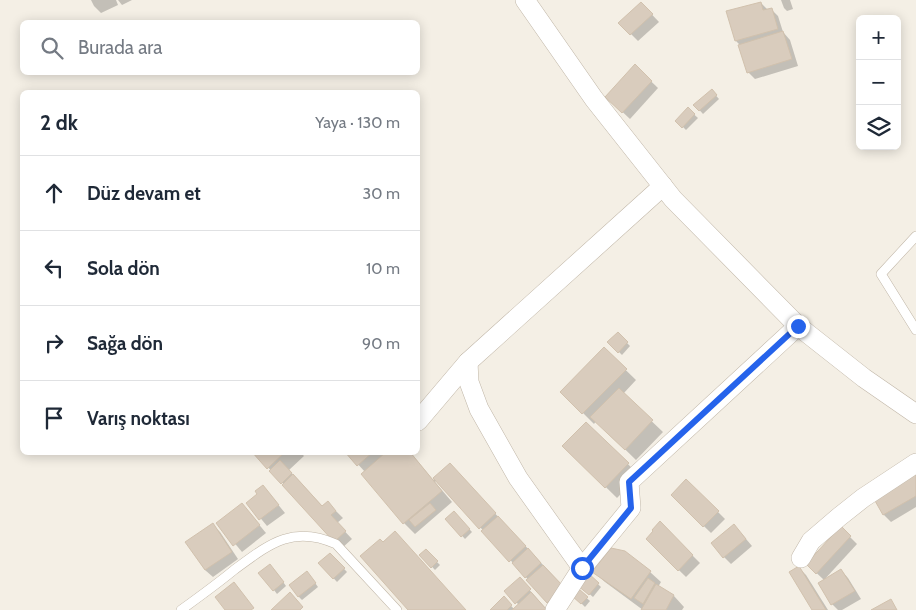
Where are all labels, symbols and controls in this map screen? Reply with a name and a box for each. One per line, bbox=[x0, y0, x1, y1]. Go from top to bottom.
map controls bbox=[856, 15, 901, 150]
button: + bbox=[856, 15, 901, 60]
search box bbox=[20, 20, 420, 75]
icon: search bbox=[38, 34, 66, 62]
text: Burada ara bbox=[78, 36, 162, 59]
button: − bbox=[856, 60, 901, 105]
button: layers bbox=[856, 105, 901, 150]
text: 2 dk bbox=[40, 110, 78, 135]
text: Yaya · 130 m bbox=[315, 113, 400, 132]
icon: ahead bbox=[40, 179, 68, 207]
text: Düz devam et bbox=[87, 182, 201, 205]
text: 30 m bbox=[363, 184, 400, 203]
icon: left bbox=[40, 254, 68, 282]
text: Sola dön bbox=[87, 257, 160, 280]
text: 10 m bbox=[366, 259, 400, 278]
route end bbox=[787, 315, 810, 338]
icon: right bbox=[40, 329, 68, 357]
text: Sağa dön bbox=[87, 332, 163, 355]
text: 90 m bbox=[362, 334, 400, 353]
icon: arrive bbox=[40, 404, 68, 432]
text: Varış noktası bbox=[87, 407, 190, 430]
route start bbox=[571, 557, 594, 580]

